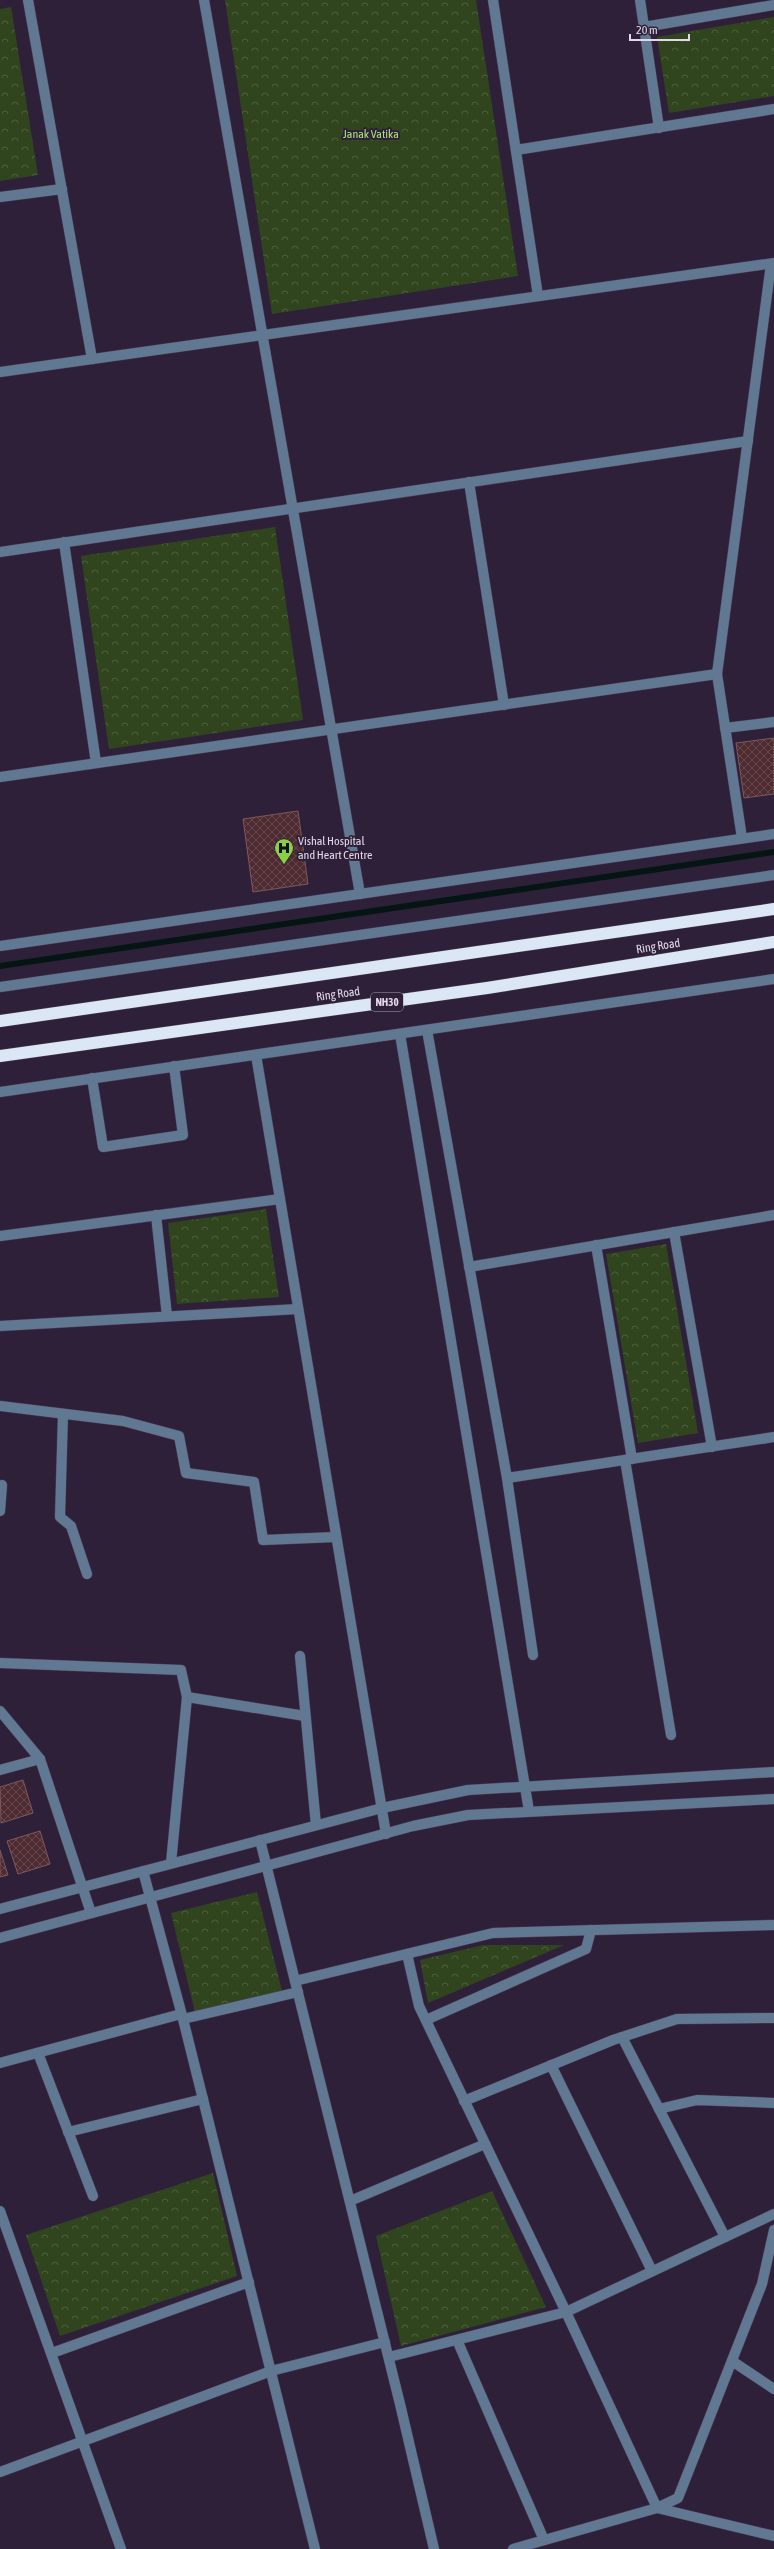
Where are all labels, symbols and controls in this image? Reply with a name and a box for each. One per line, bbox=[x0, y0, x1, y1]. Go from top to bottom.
scale bar bbox=[630, 16, 689, 42]
text: 20 m bbox=[636, 23, 658, 37]
park label: Janak Vatika bbox=[343, 127, 399, 141]
place label: Vishal Hospital and Heart Centre bbox=[298, 834, 372, 862]
hospital icon: Vishal Hospital and Heart Centre bbox=[273, 837, 295, 865]
street label: Ring Road bbox=[635, 936, 681, 956]
street label: Ring Road bbox=[315, 984, 361, 1004]
road number: NH30 bbox=[371, 993, 403, 1011]

